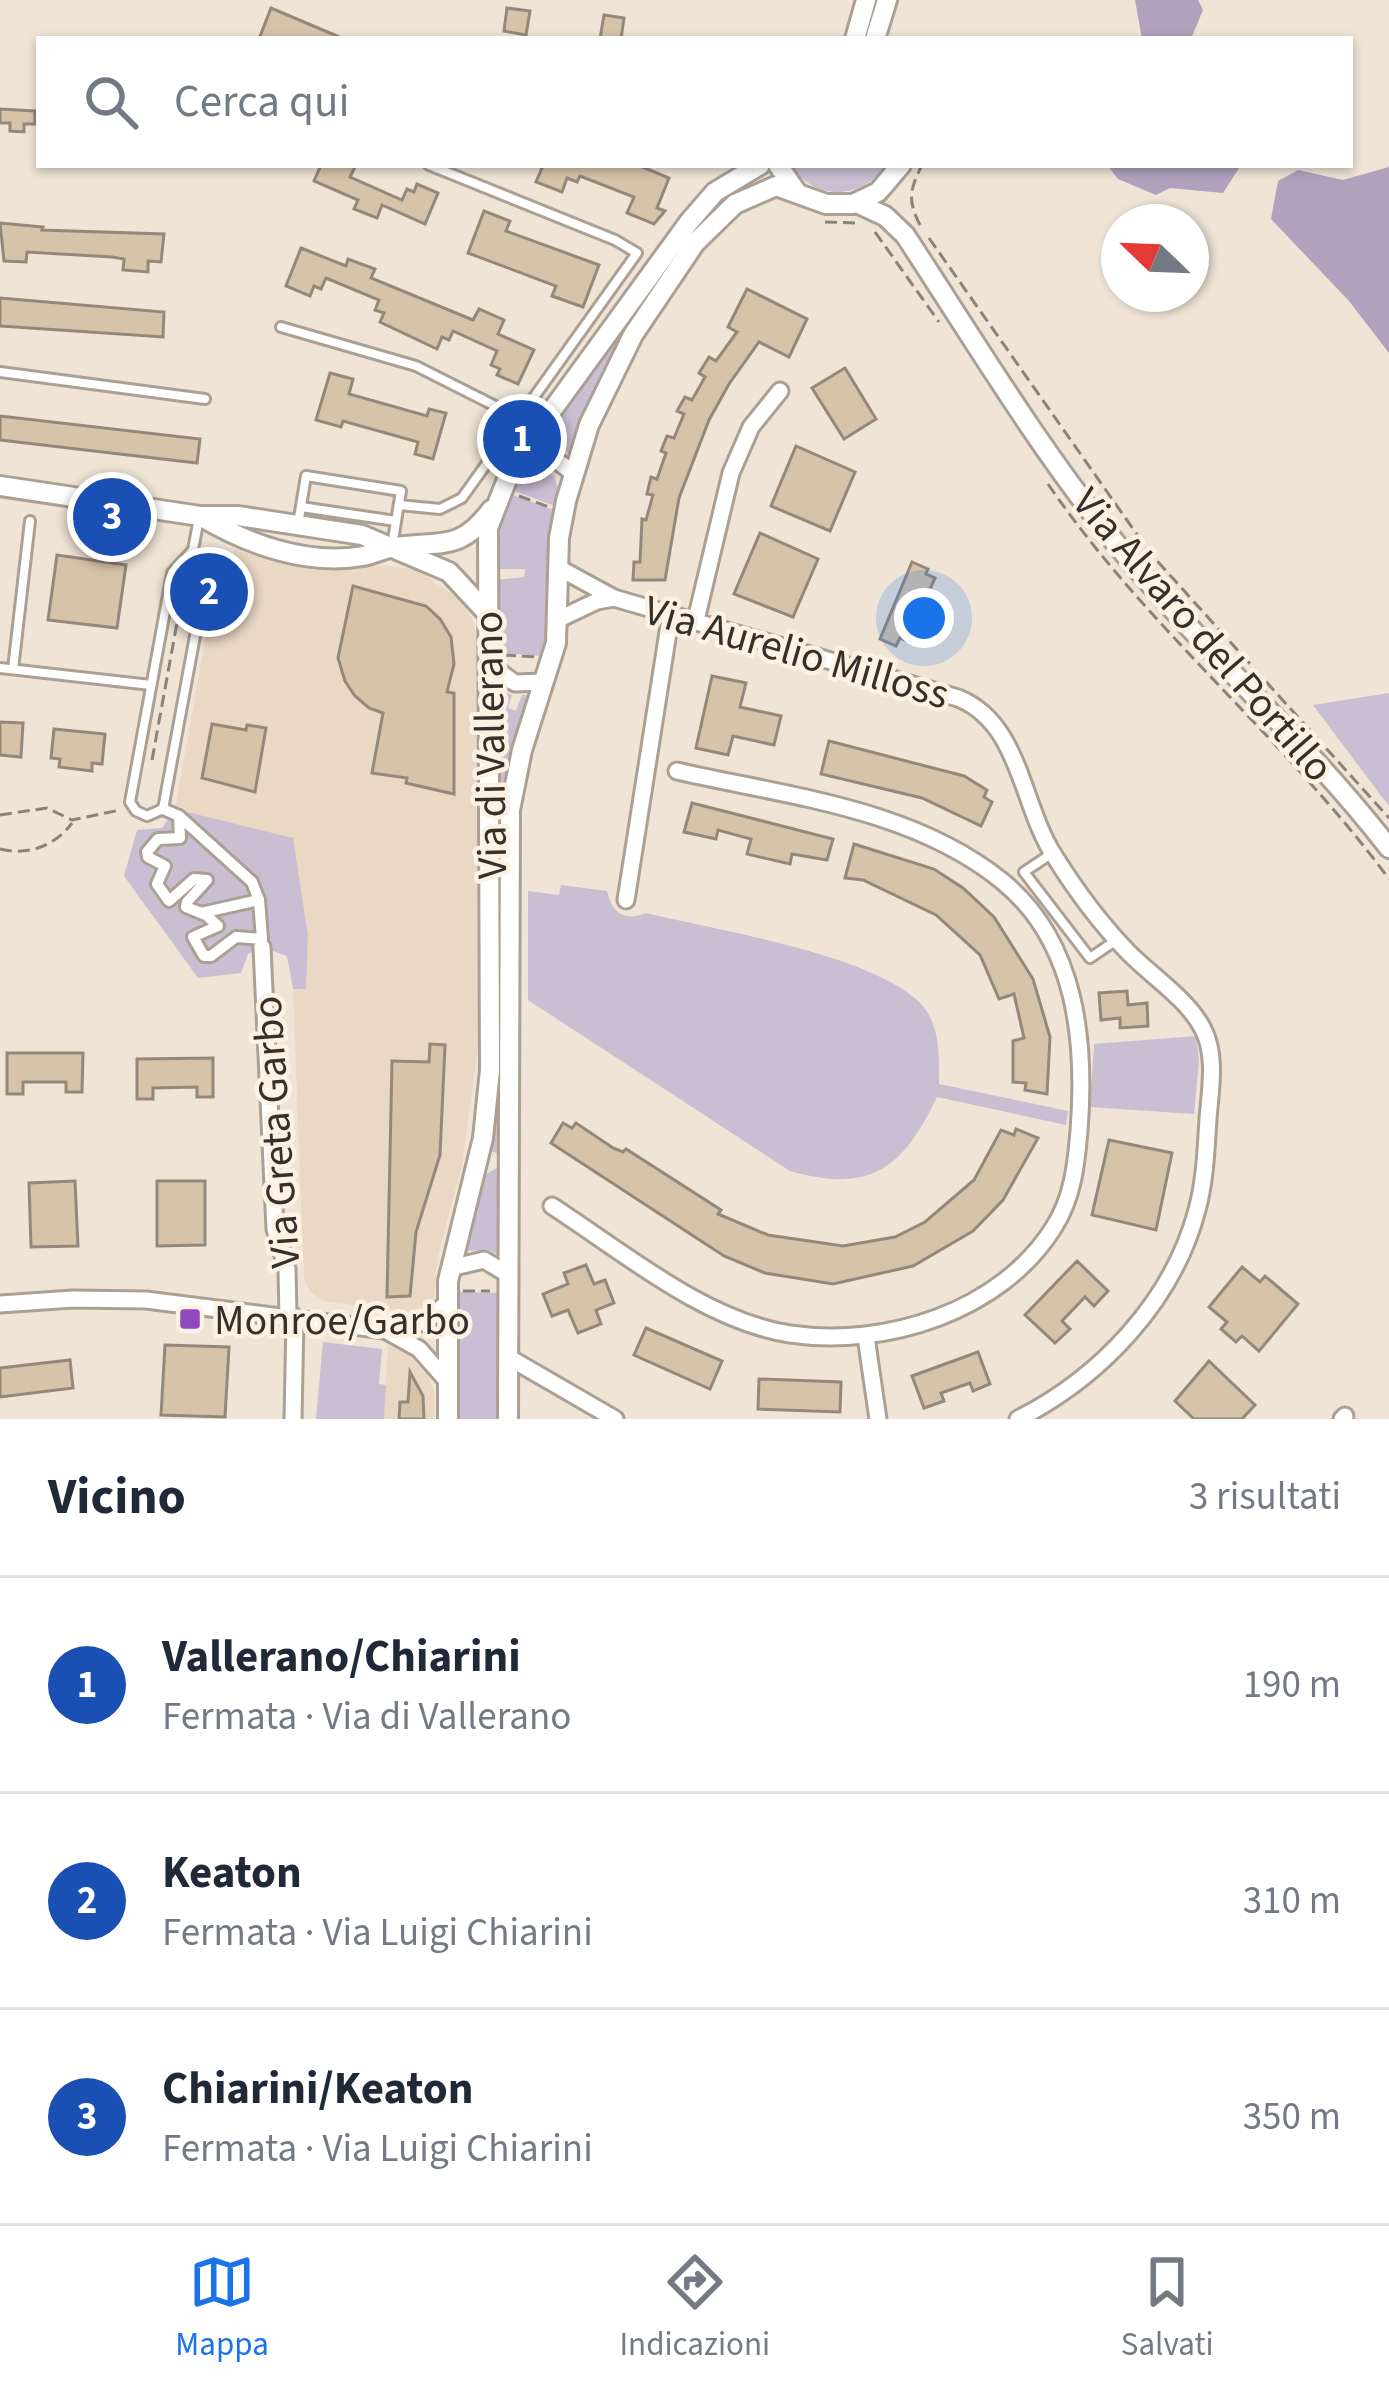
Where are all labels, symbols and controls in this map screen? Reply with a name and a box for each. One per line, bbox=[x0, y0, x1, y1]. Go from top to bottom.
search box bbox=[36, 36, 1353, 168]
icon: search bbox=[78, 69, 144, 135]
text: Cerca qui bbox=[174, 70, 349, 134]
north arrow bbox=[1101, 204, 1209, 312]
pin: 1 bbox=[483, 394, 561, 484]
pin: 3 bbox=[73, 472, 151, 562]
street label: Via Alvaro del Portillo bbox=[1058, 475, 1347, 796]
pin: 2 bbox=[170, 547, 248, 637]
street label: Via Aurelio Milloss bbox=[637, 581, 956, 725]
your location bbox=[894, 588, 954, 648]
street label: Via di Vallerano bbox=[459, 610, 523, 880]
street label: Via Greta Garbo bbox=[238, 994, 316, 1270]
place label: Monroe/Garbo bbox=[214, 1291, 470, 1351]
marker: Monroe/Garbo bbox=[177, 1306, 203, 1332]
text: Vicino bbox=[48, 1461, 186, 1533]
text: 3 risultati bbox=[1189, 1469, 1341, 1525]
text: Vallerano/Chiarini bbox=[162, 1625, 521, 1689]
text: 1 bbox=[77, 1657, 97, 1713]
text: 190 m bbox=[1243, 1657, 1341, 1713]
text: Fermata · Via di Vallerano bbox=[162, 1689, 571, 1745]
text: Keaton bbox=[162, 1841, 302, 1905]
text: 2 bbox=[77, 1873, 97, 1929]
text: 310 m bbox=[1243, 1873, 1341, 1929]
text: Fermata · Via Luigi Chiarini bbox=[162, 1905, 593, 1961]
text: Chiarini/Keaton bbox=[162, 2057, 474, 2121]
text: 3 bbox=[77, 2089, 97, 2145]
text: 350 m bbox=[1243, 2089, 1341, 2145]
text: Fermata · Via Luigi Chiarini bbox=[162, 2121, 593, 2177]
tab: Mappa bbox=[175, 2249, 269, 2368]
tab: Indicazioni bbox=[619, 2249, 770, 2368]
tab: Salvati bbox=[1121, 2249, 1214, 2368]

